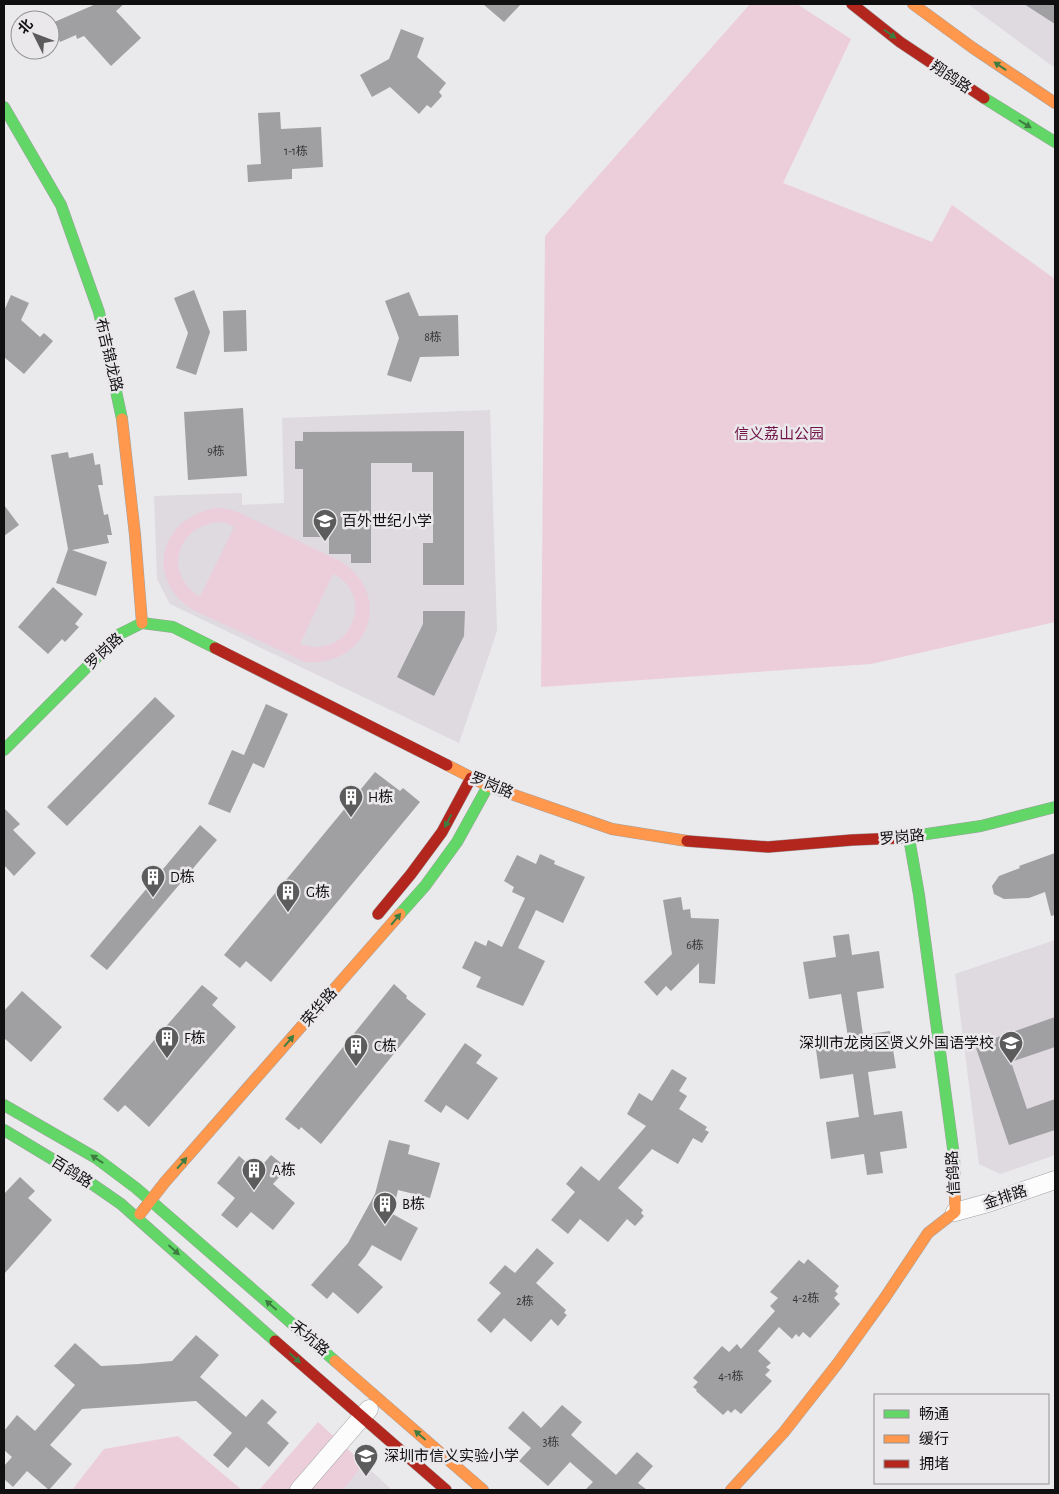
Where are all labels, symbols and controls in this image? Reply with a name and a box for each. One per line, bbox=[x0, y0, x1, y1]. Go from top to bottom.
north arrow bbox=[10, 10, 60, 60]
text: 北 bbox=[15, 16, 36, 37]
one-way arrow bbox=[883, 29, 897, 39]
street label: 翔鸽路 bbox=[928, 58, 974, 96]
one-way arrow bbox=[993, 61, 1007, 71]
one-way arrow bbox=[1019, 120, 1032, 129]
house number: 1-1栋 bbox=[284, 144, 308, 157]
street label: 布吉锦龙路 bbox=[93, 316, 126, 393]
house number: 8栋 bbox=[424, 330, 442, 343]
park label: 信义荔山公园 bbox=[734, 426, 824, 442]
house number: 9栋 bbox=[207, 444, 225, 457]
school or university icon: 百外世纪小学 bbox=[312, 508, 338, 542]
place label: 百外世纪小学 bbox=[342, 513, 432, 529]
street label: 罗岗路 bbox=[82, 630, 126, 672]
street label: 罗岗路 bbox=[468, 769, 516, 801]
building icon: H栋 bbox=[338, 784, 364, 818]
place label: H栋 bbox=[368, 788, 393, 805]
one-way arrow bbox=[444, 813, 452, 828]
street label: 罗岗路 bbox=[879, 827, 925, 847]
building icon: D栋 bbox=[140, 864, 166, 898]
place label: D栋 bbox=[170, 868, 195, 885]
building icon: G栋 bbox=[275, 879, 301, 913]
place label: G栋 bbox=[306, 883, 330, 900]
one-way arrow bbox=[391, 913, 402, 926]
house number: 6栋 bbox=[686, 938, 704, 951]
street label: 荣华路 bbox=[297, 984, 340, 1029]
building icon: F栋 bbox=[154, 1025, 180, 1059]
place label: F栋 bbox=[184, 1029, 206, 1046]
school or university icon: 深圳市龙岗区贤义外国语学校 bbox=[998, 1030, 1024, 1064]
building icon: C栋 bbox=[343, 1033, 369, 1067]
place label: 深圳市龙岗区贤义外国语学校 bbox=[799, 1034, 994, 1051]
one-way arrow bbox=[283, 1036, 295, 1048]
place label: C栋 bbox=[374, 1037, 397, 1054]
street label: 信鸽路 bbox=[944, 1150, 962, 1196]
street label: 百鸽路 bbox=[49, 1153, 95, 1191]
one-way arrow bbox=[90, 1154, 103, 1164]
building icon: A栋 bbox=[241, 1157, 267, 1191]
one-way arrow bbox=[176, 1158, 188, 1170]
place label: A栋 bbox=[272, 1161, 296, 1178]
street label: 金排路 bbox=[981, 1182, 1029, 1212]
building icon: B栋 bbox=[372, 1191, 398, 1225]
place label: B栋 bbox=[402, 1195, 425, 1212]
one-way arrow bbox=[167, 1244, 179, 1256]
house number: 4-2栋 bbox=[793, 1291, 819, 1304]
house number: 2栋 bbox=[516, 1294, 534, 1307]
one-way arrow bbox=[265, 1299, 278, 1310]
street label: 禾坑路 bbox=[288, 1316, 333, 1359]
one-way arrow bbox=[289, 1352, 301, 1364]
house number: 4-1栋 bbox=[718, 1369, 744, 1382]
legend bbox=[874, 1394, 1049, 1484]
text: 畅通 bbox=[919, 1406, 949, 1422]
one-way arrow bbox=[414, 1429, 426, 1441]
text: 缓行 bbox=[919, 1431, 949, 1447]
house number: 3栋 bbox=[543, 1435, 559, 1448]
school or university icon: 深圳市信义实验小学 bbox=[353, 1443, 379, 1477]
place label: 深圳市信义实验小学 bbox=[384, 1448, 519, 1464]
text: 拥堵 bbox=[919, 1456, 949, 1472]

